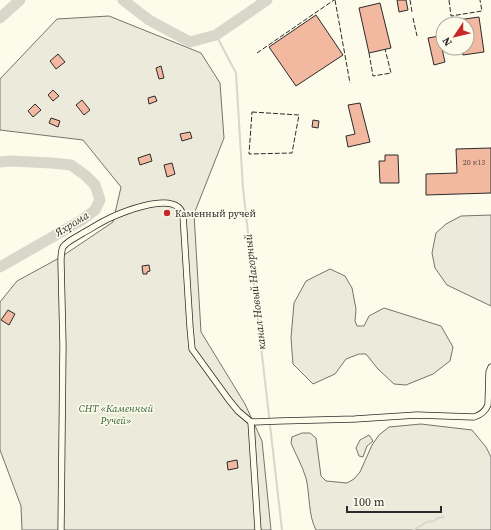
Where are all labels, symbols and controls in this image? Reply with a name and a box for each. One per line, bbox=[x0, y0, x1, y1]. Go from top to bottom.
north arrow bbox=[435, 16, 475, 56]
text: N bbox=[439, 34, 456, 49]
house number: 20 к13 bbox=[463, 157, 485, 168]
place label: Каменный ручей bbox=[175, 207, 256, 220]
water label: Яхрома bbox=[51, 208, 92, 241]
marker: Каменный ручей bbox=[162, 208, 172, 218]
water label: канал Новый Нагорный bbox=[240, 233, 270, 351]
park label: СНТ «Каменный Ручей» bbox=[79, 402, 153, 427]
scale bar bbox=[347, 488, 441, 514]
text: 100 m bbox=[353, 494, 385, 510]

